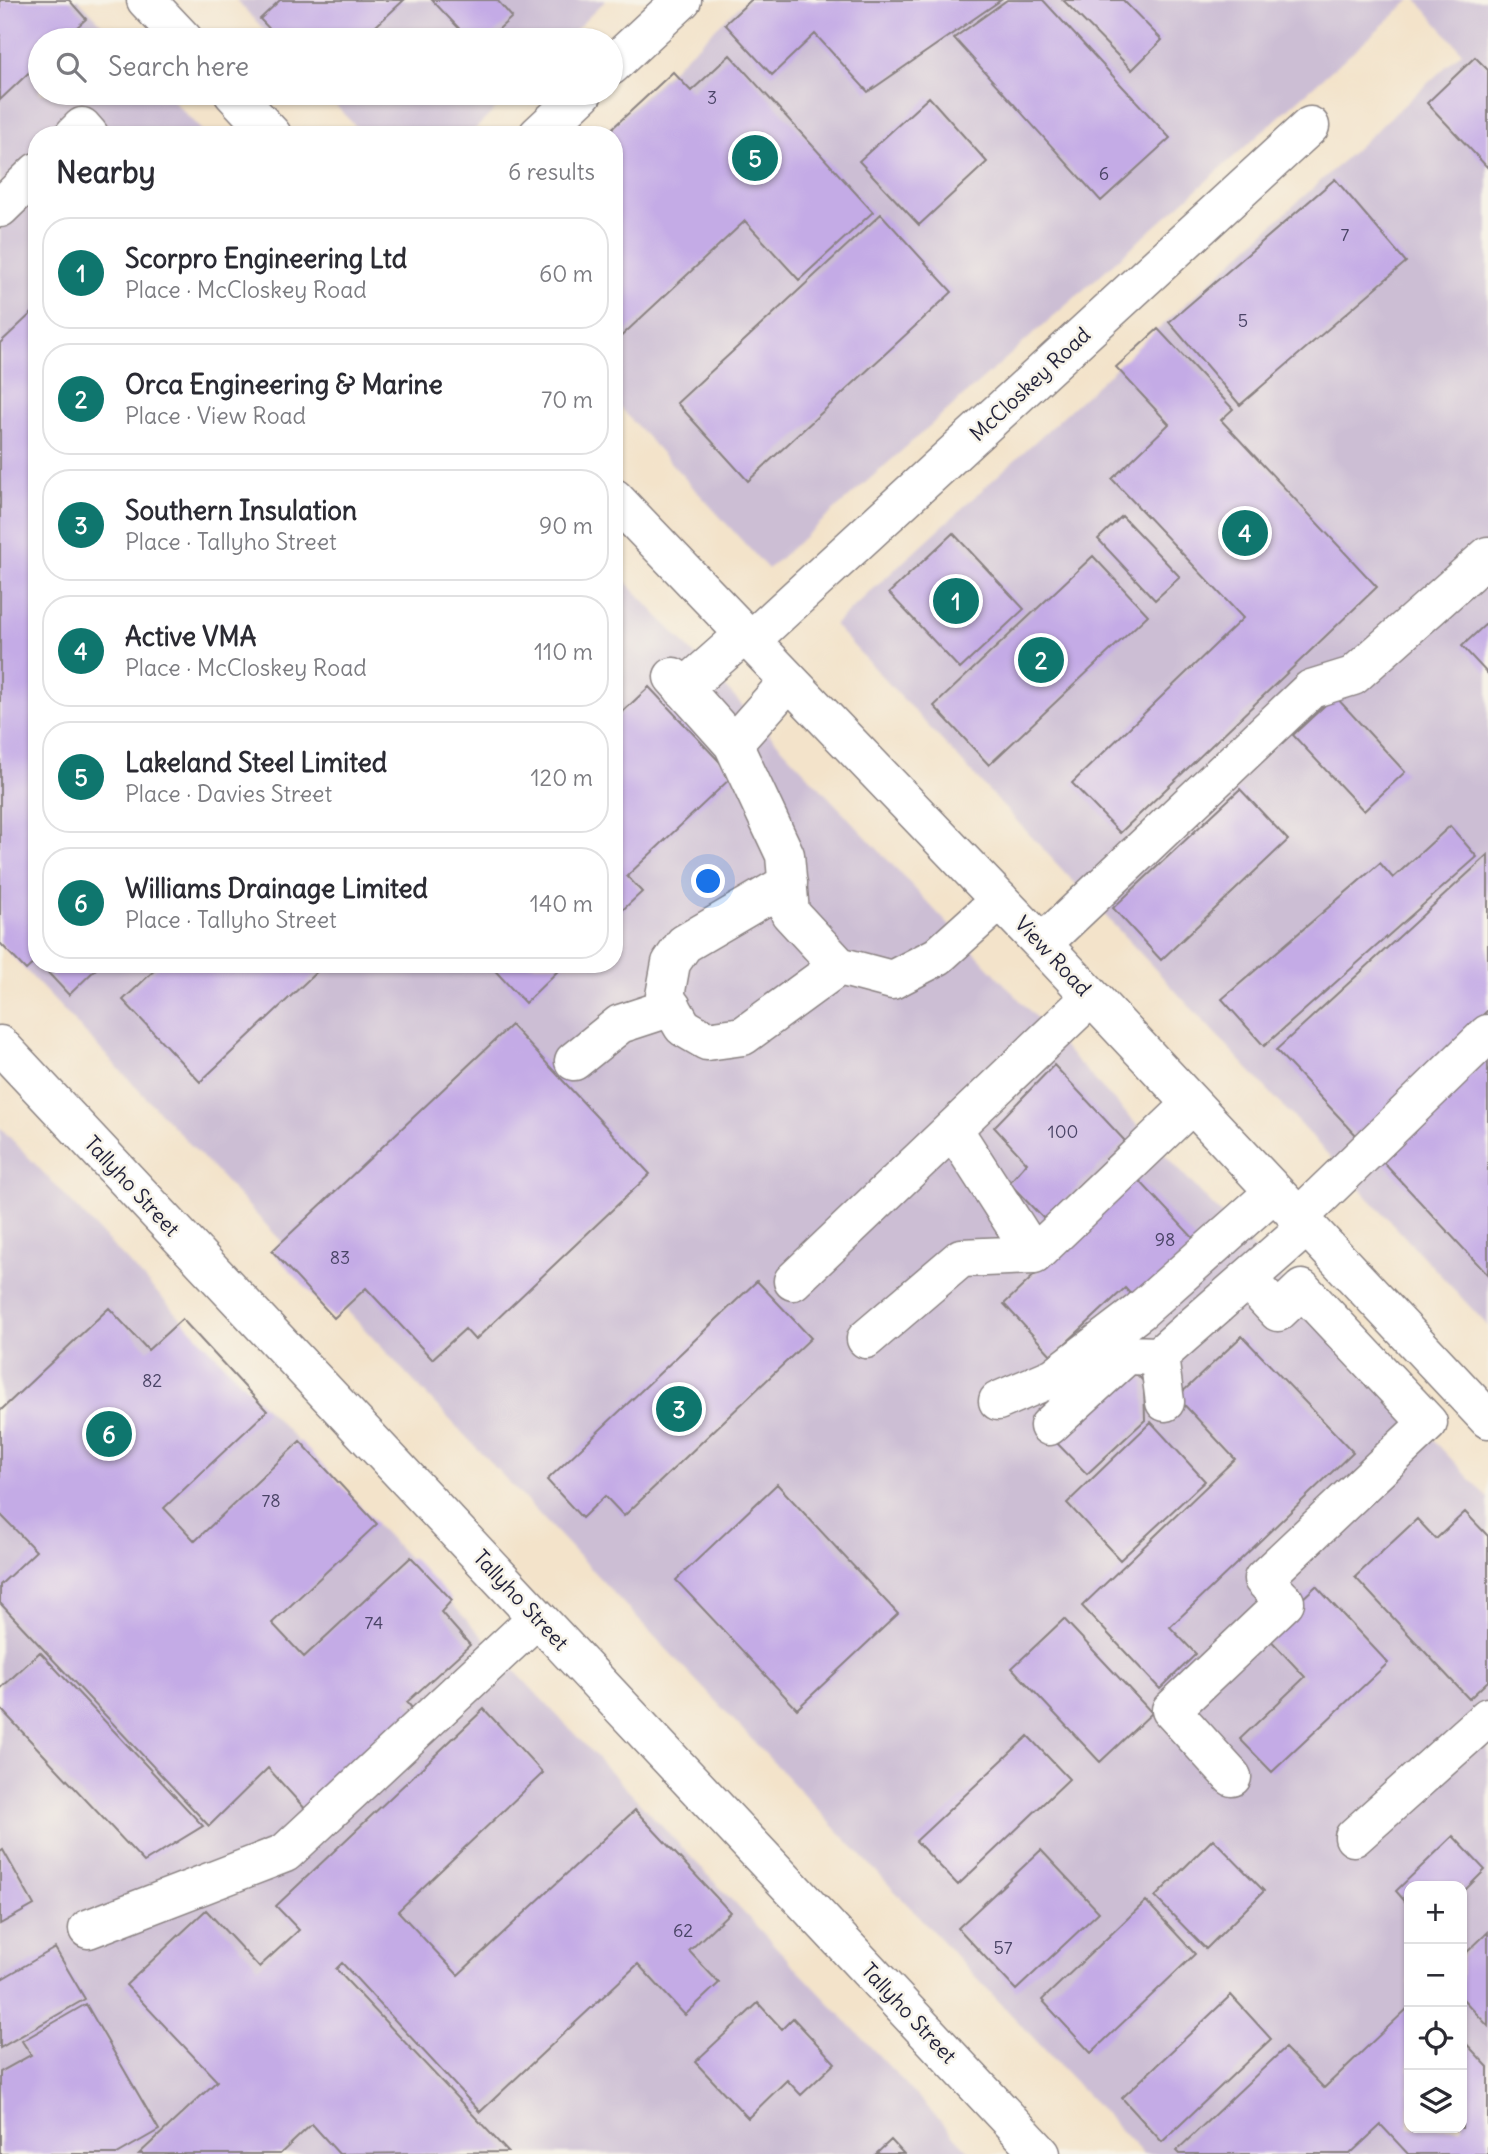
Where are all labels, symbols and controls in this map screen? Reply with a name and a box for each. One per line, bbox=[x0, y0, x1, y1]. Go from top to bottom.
search box bbox=[28, 28, 623, 105]
icon: search bbox=[52, 48, 90, 86]
text: Search here bbox=[108, 50, 249, 83]
house number: 3 bbox=[707, 86, 717, 109]
pin: 5 bbox=[732, 132, 778, 184]
text: Nearby bbox=[56, 153, 156, 191]
text: 6 results bbox=[508, 157, 595, 186]
house number: 6 bbox=[1099, 162, 1109, 185]
house number: 7 bbox=[1341, 223, 1350, 246]
text: Scorpro Engineering Ltd bbox=[125, 242, 407, 275]
text: 1 bbox=[76, 259, 86, 288]
text: 60 m bbox=[539, 259, 593, 288]
text: Place · McCloskey Road bbox=[125, 275, 367, 304]
house number: 5 bbox=[1238, 309, 1248, 332]
street label: McCloskey Road bbox=[964, 321, 1096, 447]
text: Orca Engineering & Marine bbox=[125, 368, 443, 401]
text: 2 bbox=[75, 385, 87, 414]
text: 70 m bbox=[541, 385, 593, 414]
text: Place · View Road bbox=[125, 401, 306, 430]
text: Southern Insulation bbox=[125, 494, 357, 527]
pin: 4 bbox=[1222, 507, 1268, 559]
text: 3 bbox=[74, 511, 88, 540]
text: 90 m bbox=[539, 511, 593, 540]
text: Place · Tallyho Street bbox=[125, 527, 337, 556]
pin: 1 bbox=[933, 575, 979, 627]
text: Active VMA bbox=[125, 620, 256, 653]
pin: 2 bbox=[1018, 634, 1064, 686]
text: 4 bbox=[74, 637, 88, 666]
text: 110 m bbox=[534, 637, 593, 666]
text: Place · McCloskey Road bbox=[125, 653, 367, 682]
text: Lakeland Steel Limited bbox=[125, 746, 387, 779]
text: 5 bbox=[74, 763, 88, 792]
text: 120 m bbox=[530, 763, 593, 792]
text: Place · Davies Street bbox=[125, 779, 332, 808]
your location bbox=[691, 864, 725, 898]
text: Williams Drainage Limited bbox=[125, 872, 428, 905]
text: 6 bbox=[74, 889, 88, 918]
text: 140 m bbox=[530, 889, 593, 918]
text: Place · Tallyho Street bbox=[125, 905, 337, 934]
street label: View Road bbox=[1009, 910, 1097, 1002]
house number: 100 bbox=[1048, 1120, 1078, 1143]
street label: Tallyho Street bbox=[79, 1130, 185, 1242]
house number: 98 bbox=[1155, 1228, 1175, 1251]
house number: 83 bbox=[330, 1246, 350, 1269]
house number: 82 bbox=[142, 1369, 162, 1392]
pin: 3 bbox=[656, 1383, 702, 1435]
pin: 6 bbox=[86, 1408, 132, 1460]
house number: 78 bbox=[261, 1489, 281, 1512]
street label: Tallyho Street bbox=[468, 1544, 574, 1656]
house number: 74 bbox=[365, 1611, 383, 1634]
map controls bbox=[1404, 1881, 1467, 2133]
button: + bbox=[1404, 1881, 1467, 1944]
house number: 62 bbox=[673, 1919, 693, 1942]
house number: 57 bbox=[993, 1936, 1013, 1959]
button: − bbox=[1404, 1944, 1467, 2007]
street label: Tallyho Street bbox=[856, 1957, 962, 2069]
button: locate bbox=[1404, 2007, 1467, 2070]
button: layers bbox=[1404, 2070, 1467, 2133]

